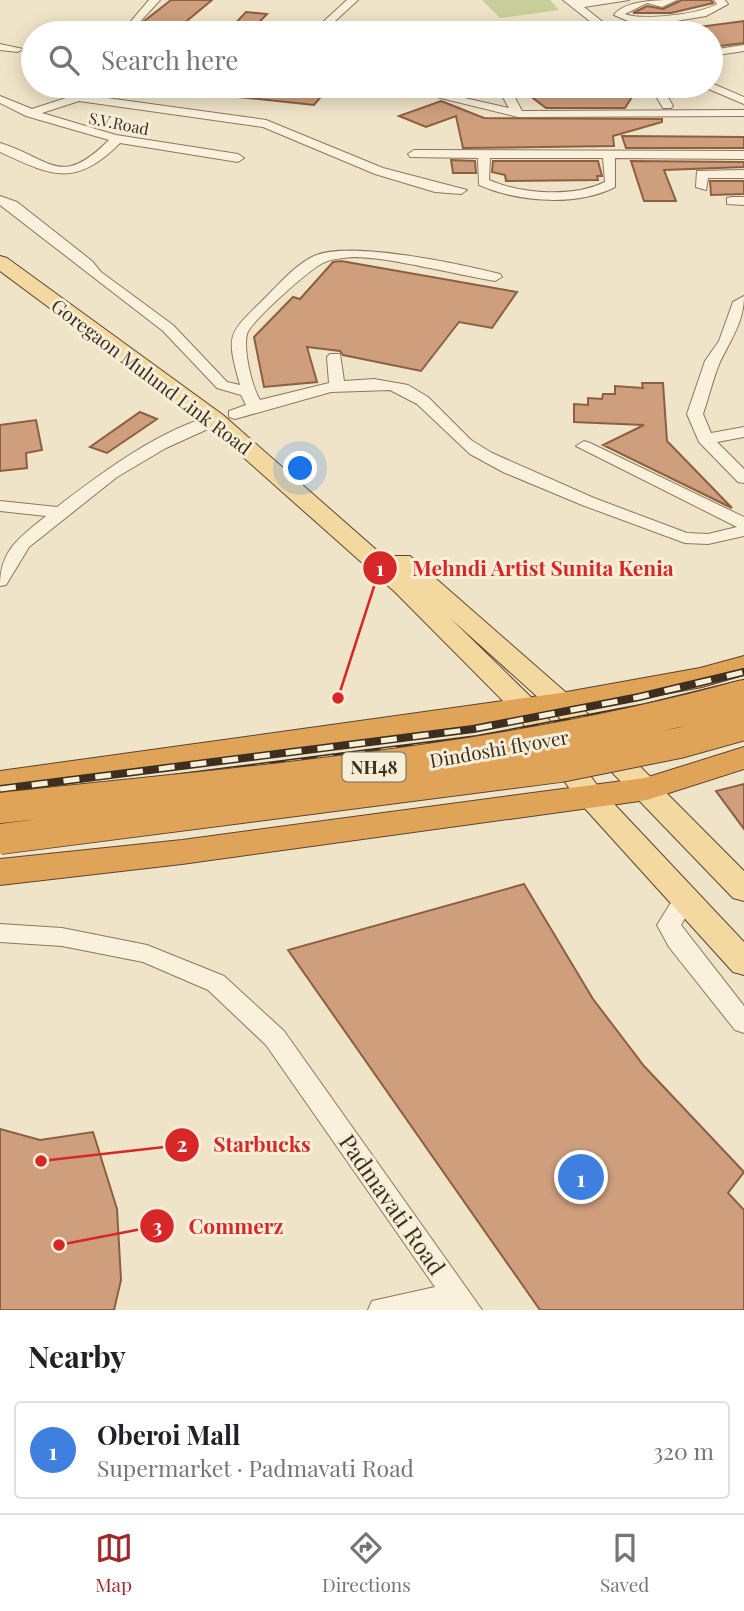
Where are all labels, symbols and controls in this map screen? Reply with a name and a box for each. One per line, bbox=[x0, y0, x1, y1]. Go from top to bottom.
search box bbox=[21, 21, 723, 98]
icon: search bbox=[45, 41, 83, 79]
text: Search here bbox=[101, 42, 238, 77]
street label: S.V.Road bbox=[87, 107, 151, 139]
street label: Goregaon Mulund Link Road bbox=[47, 292, 257, 460]
your location bbox=[283, 451, 317, 485]
callout: Mehndi Artist Sunita Kenia bbox=[363, 547, 688, 589]
text: 1 bbox=[376, 553, 384, 581]
text: Mehndi Artist Sunita Kenia bbox=[412, 553, 674, 581]
street label: Dindoshi flyover bbox=[427, 723, 571, 773]
road number: NH48 bbox=[342, 752, 406, 782]
callout: Starbucks bbox=[164, 1124, 325, 1166]
street label: Padmavati Road bbox=[333, 1127, 453, 1281]
text: 2 bbox=[177, 1129, 188, 1157]
text: Starbucks bbox=[213, 1129, 311, 1157]
pin: 1 bbox=[558, 1151, 604, 1203]
callout: Commerz bbox=[140, 1205, 298, 1247]
text: 3 bbox=[152, 1211, 162, 1239]
text: Commerz bbox=[189, 1211, 283, 1239]
text: Nearby bbox=[28, 1336, 126, 1376]
text: Oberoi Mall bbox=[97, 1417, 240, 1452]
text: 1 bbox=[49, 1435, 57, 1466]
text: 320 m bbox=[653, 1435, 714, 1466]
text: Supermarket · Padmavati Road bbox=[97, 1452, 414, 1483]
tab: Map bbox=[95, 1529, 133, 1597]
tab: Directions bbox=[322, 1529, 411, 1597]
tab: Saved bbox=[600, 1529, 649, 1597]

